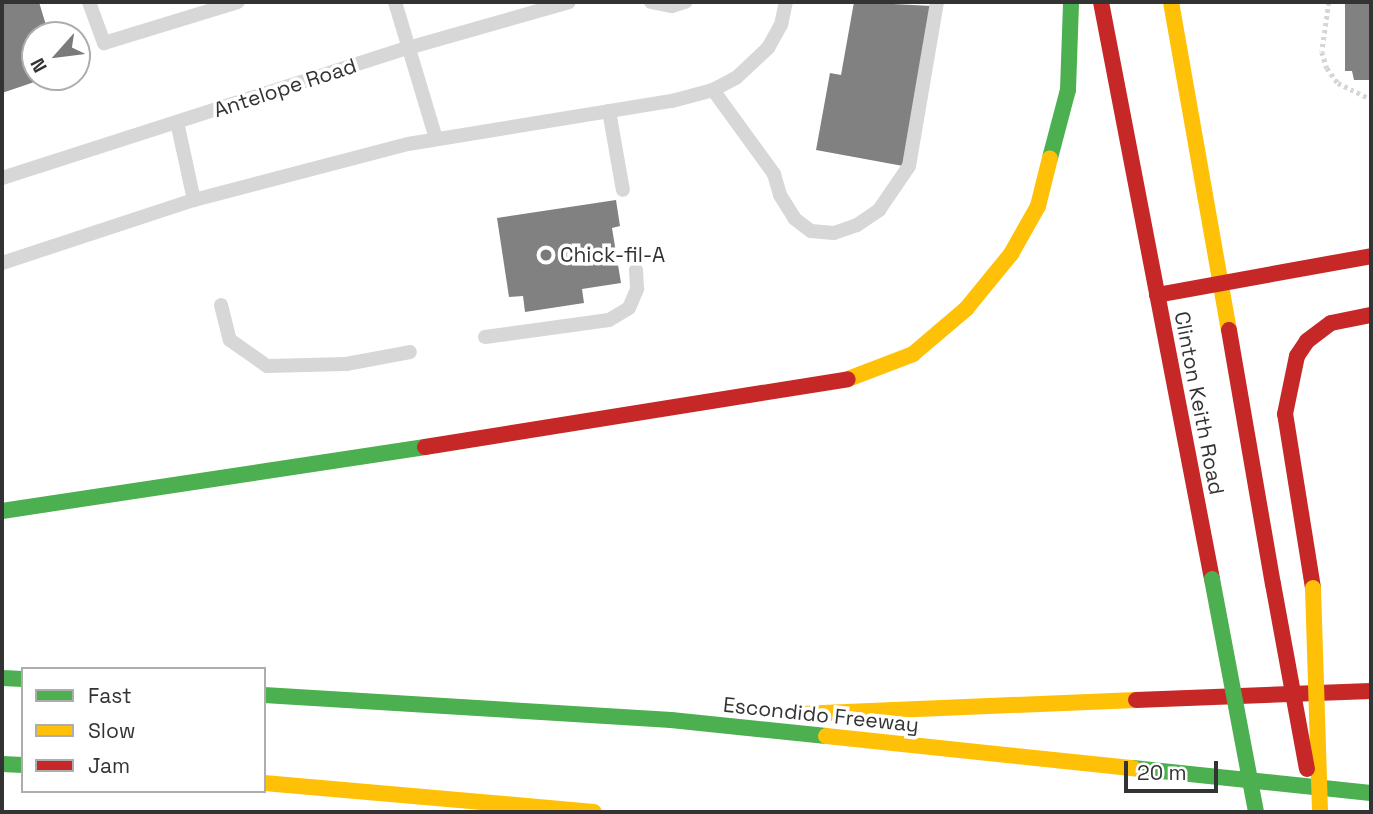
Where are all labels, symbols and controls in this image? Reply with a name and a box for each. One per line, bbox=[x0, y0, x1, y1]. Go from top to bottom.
north arrow bbox=[21, 21, 91, 91]
street label: Antelope Road bbox=[210, 53, 360, 123]
text: N bbox=[25, 54, 53, 77]
place label: Chick-fil-A bbox=[560, 242, 665, 268]
marker: Chick-fil-A bbox=[538, 247, 554, 263]
street label: Clinton Keith Road bbox=[1169, 309, 1229, 497]
legend bbox=[21, 667, 266, 793]
text: Fast bbox=[88, 682, 132, 709]
street label: Escondido Freeway bbox=[722, 692, 920, 738]
text: Slow bbox=[88, 717, 136, 744]
scale bar bbox=[1128, 748, 1222, 792]
text: Jam bbox=[88, 752, 130, 779]
text: 20 m bbox=[1137, 759, 1187, 786]

